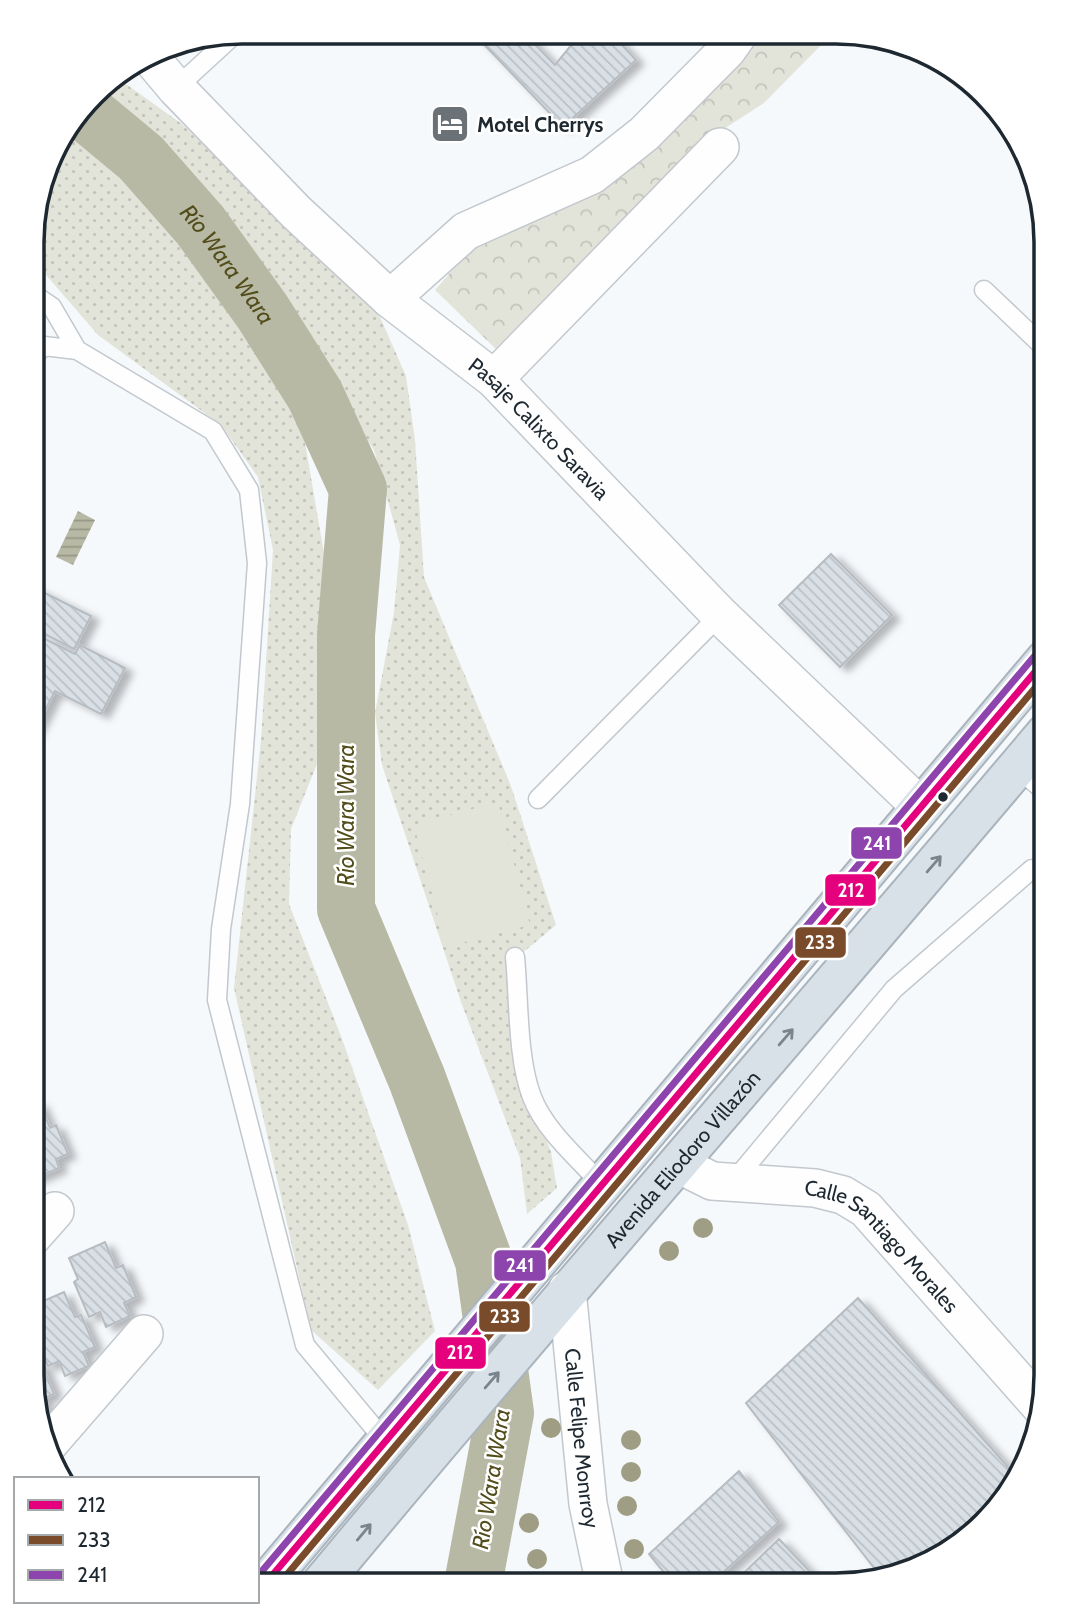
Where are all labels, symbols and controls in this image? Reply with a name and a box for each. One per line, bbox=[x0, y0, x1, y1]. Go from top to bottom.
hotel icon: Motel Cherrys bbox=[429, 103, 471, 145]
place label: Motel Cherrys bbox=[477, 112, 604, 137]
water label: Río Wara Wara bbox=[174, 199, 281, 329]
street label: Pasaje Calixto Saravia bbox=[464, 352, 615, 504]
water label: Río Wara Wara bbox=[332, 744, 360, 886]
unlabelled marker bbox=[936, 790, 950, 804]
line badge: 241 bbox=[850, 826, 903, 860]
text: 241 bbox=[863, 832, 891, 855]
one-way arrow bbox=[926, 856, 942, 874]
line badge: 212 bbox=[824, 873, 877, 907]
text: 212 bbox=[837, 879, 865, 902]
line badge: 233 bbox=[794, 926, 847, 959]
text: 233 bbox=[805, 931, 835, 954]
one-way arrow bbox=[778, 1029, 794, 1047]
street label: Avenida Eliodoro Villazón bbox=[599, 1065, 765, 1252]
street label: Calle Santiago Morales bbox=[804, 1175, 964, 1318]
line badge: 241 bbox=[493, 1249, 547, 1282]
text: 241 bbox=[506, 1254, 534, 1277]
line badge: 233 bbox=[478, 1300, 531, 1333]
text: 233 bbox=[490, 1305, 520, 1328]
line badge: 212 bbox=[434, 1336, 487, 1370]
text: 212 bbox=[446, 1341, 474, 1364]
street label: Calle Felipe Monrroy bbox=[560, 1347, 605, 1531]
one-way arrow bbox=[484, 1371, 500, 1389]
water label: Río Wara Wara bbox=[466, 1407, 516, 1551]
legend bbox=[14, 1477, 259, 1603]
text: 212 bbox=[77, 1492, 106, 1517]
one-way arrow bbox=[356, 1523, 372, 1541]
text: 233 bbox=[77, 1527, 111, 1552]
text: 241 bbox=[77, 1562, 107, 1587]

